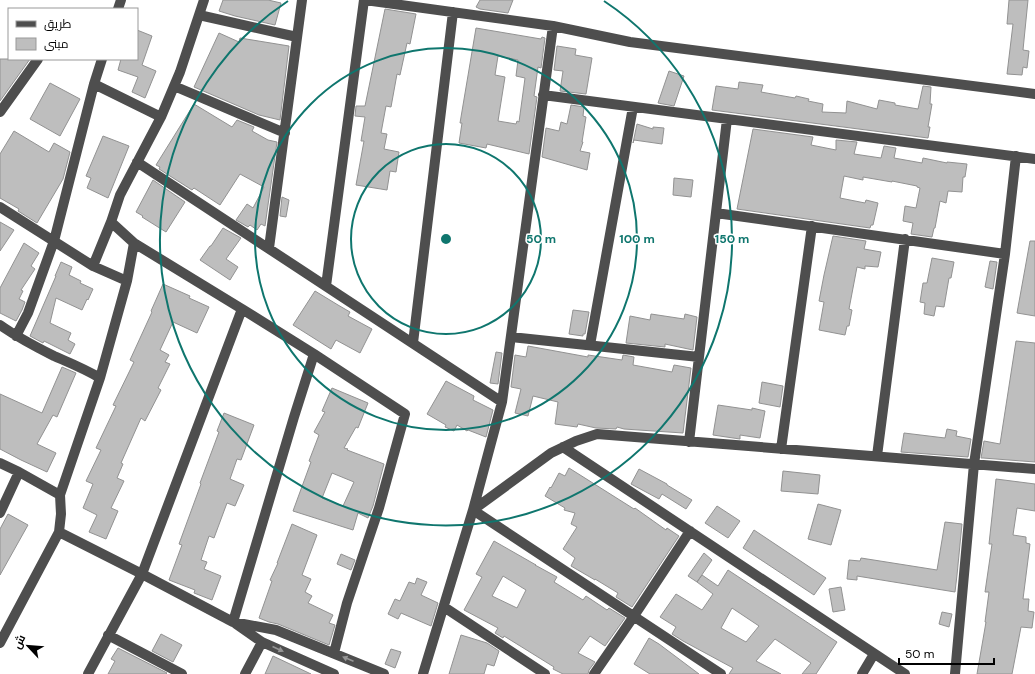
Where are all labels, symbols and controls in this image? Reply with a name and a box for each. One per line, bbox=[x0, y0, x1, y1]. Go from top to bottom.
legend bbox=[8, 8, 138, 60]
text: طريق bbox=[44, 16, 72, 32]
text: مبنى bbox=[44, 36, 69, 52]
text: 50 m bbox=[526, 231, 556, 247]
text: 100 m bbox=[619, 231, 655, 247]
text: 150 m bbox=[715, 231, 749, 247]
centre of rings bbox=[439, 232, 453, 246]
north arrow bbox=[8, 626, 48, 666]
text: ش bbox=[10, 632, 28, 651]
scale bar bbox=[899, 640, 994, 666]
one-way arrow bbox=[272, 646, 284, 653]
text: 50 m bbox=[905, 646, 934, 662]
one-way arrow bbox=[342, 656, 353, 662]

